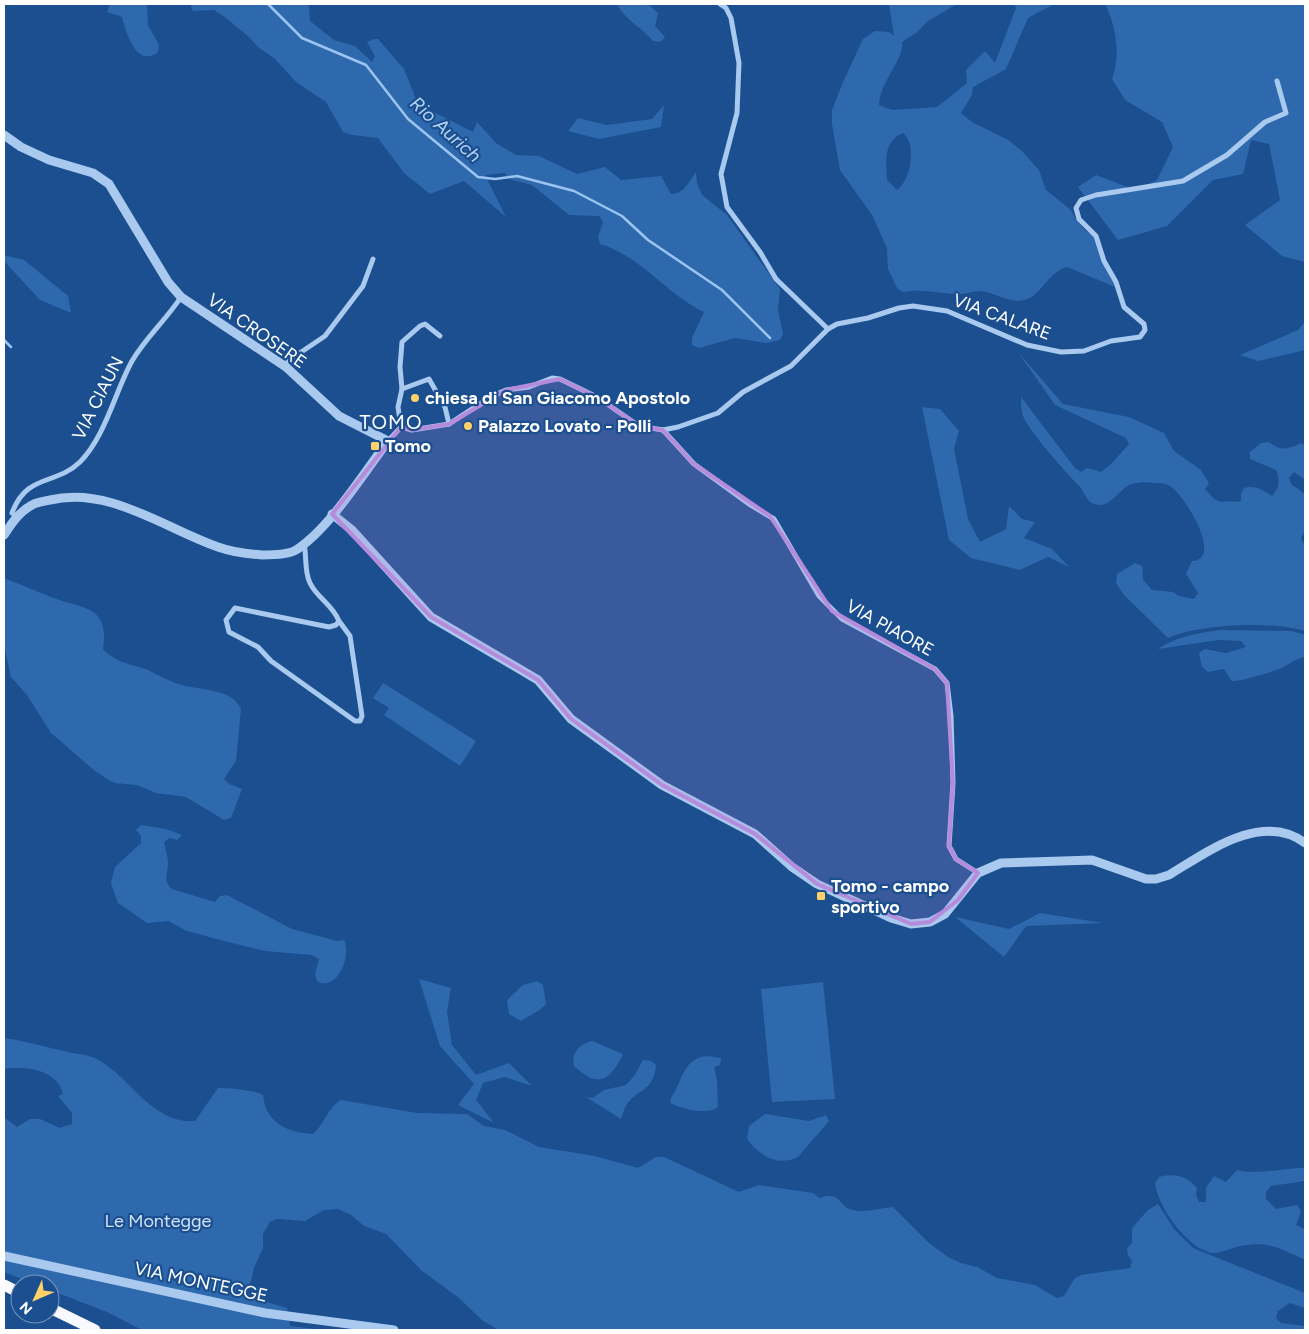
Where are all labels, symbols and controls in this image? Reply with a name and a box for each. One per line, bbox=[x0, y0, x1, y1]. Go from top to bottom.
water label: Rio Aurich bbox=[405, 92, 486, 167]
street label: VIA CROSERE bbox=[203, 289, 311, 373]
street label: VIA CALARE bbox=[950, 289, 1054, 345]
street label: VIA CIAUN bbox=[68, 353, 128, 443]
place label: chiesa di San Giacomo Apostolo bbox=[425, 387, 690, 409]
marker: chiesa di San Giacomo Apostolo bbox=[409, 392, 421, 404]
district label: TOMO bbox=[360, 410, 423, 434]
place label: Palazzo Lovato - Polli bbox=[478, 415, 651, 437]
marker: Palazzo Lovato - Polli bbox=[462, 420, 474, 432]
place label: Tomo bbox=[385, 435, 431, 457]
marker: Tomo bbox=[369, 440, 381, 452]
street label: VIA PIAORE bbox=[842, 595, 938, 661]
place label: Tomo - campo sportivo bbox=[831, 875, 949, 918]
marker: Tomo - campo sportivo bbox=[815, 890, 827, 902]
park label: Le Montegge bbox=[105, 1210, 212, 1232]
street label: VIA MONTEGGE bbox=[132, 1257, 270, 1307]
north arrow bbox=[10, 1274, 60, 1324]
text: N bbox=[16, 1298, 36, 1318]

